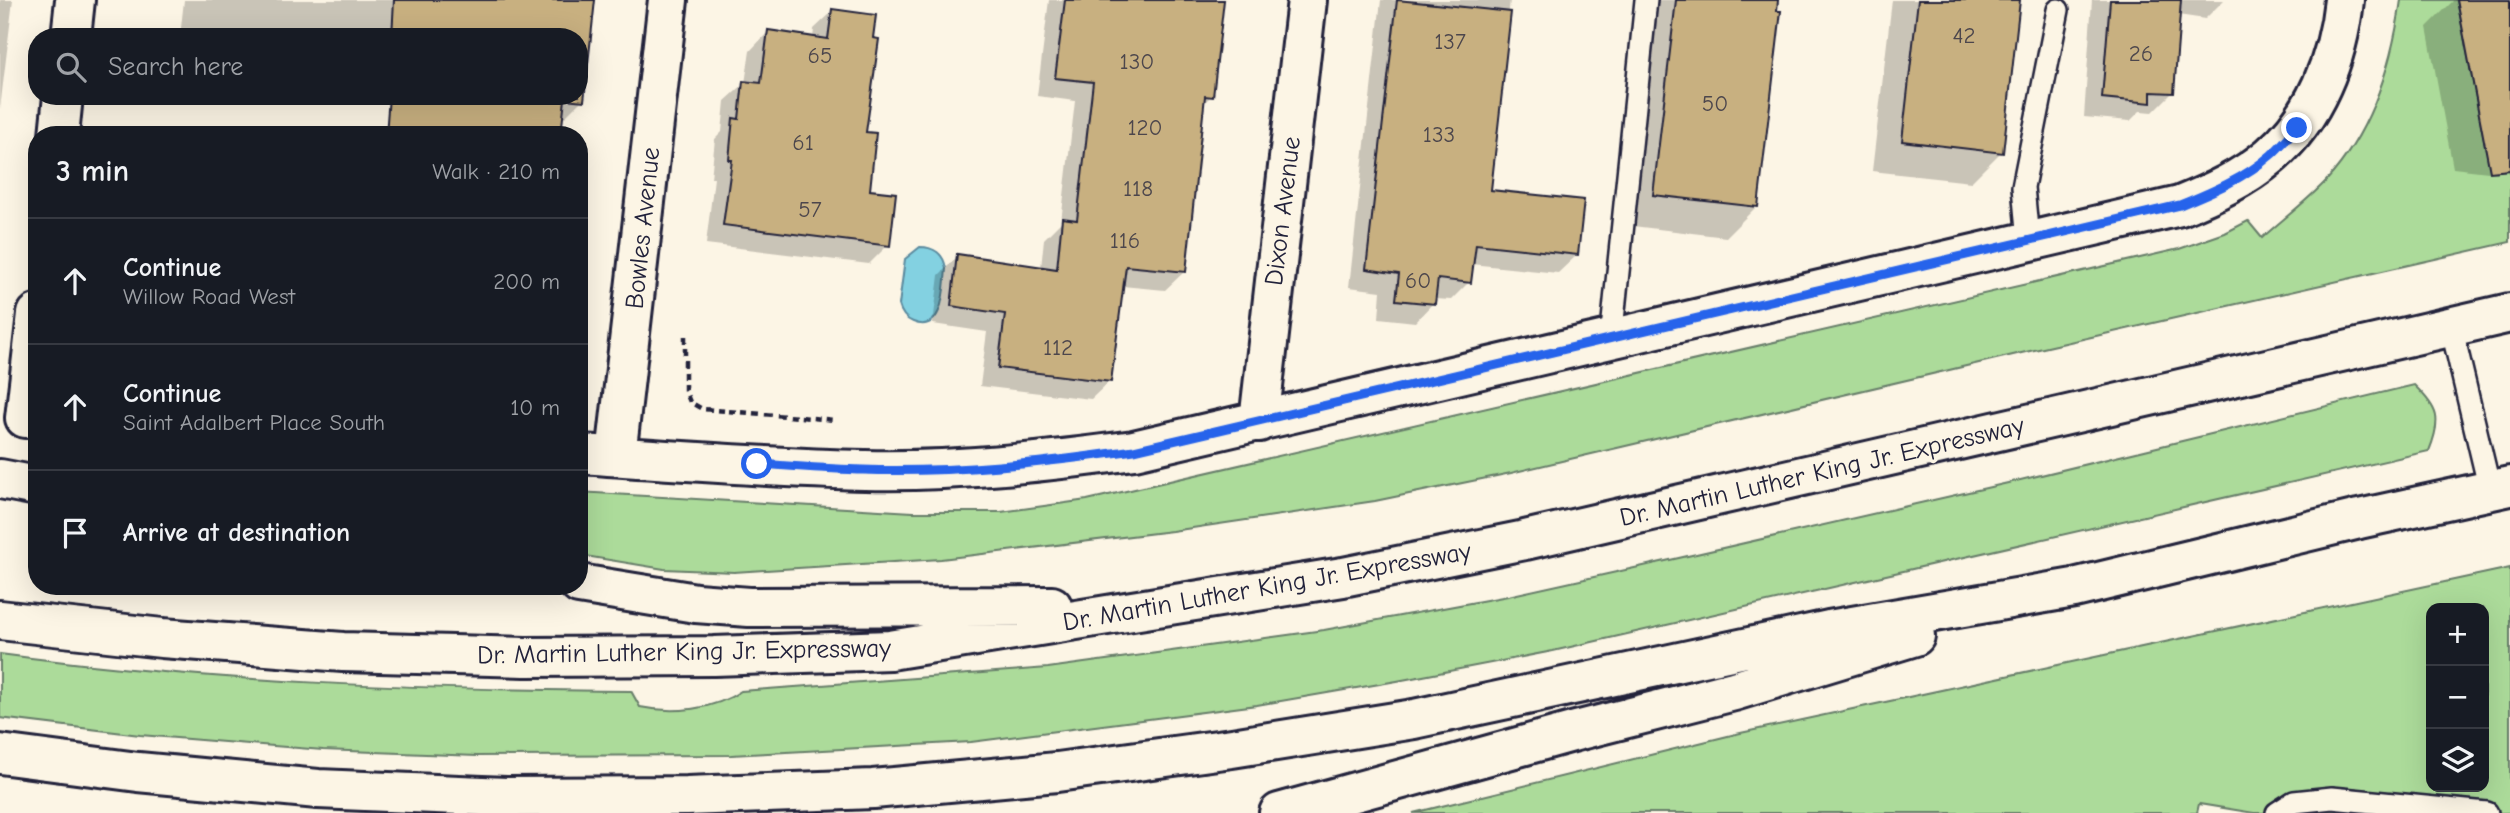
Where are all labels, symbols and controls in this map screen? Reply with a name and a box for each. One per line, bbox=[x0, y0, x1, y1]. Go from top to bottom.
house number: 42 bbox=[1952, 22, 1976, 49]
search box bbox=[28, 28, 588, 105]
house number: 137 bbox=[1434, 28, 1466, 55]
house number: 26 bbox=[2129, 40, 2153, 67]
house number: 65 bbox=[808, 42, 832, 69]
icon: search bbox=[52, 48, 90, 86]
house number: 130 bbox=[1120, 48, 1154, 75]
text: Search here bbox=[108, 52, 243, 82]
house number: 50 bbox=[1702, 90, 1728, 117]
route end bbox=[2281, 112, 2312, 143]
house number: 120 bbox=[1127, 114, 1163, 141]
house number: 133 bbox=[1423, 121, 1455, 148]
house number: 61 bbox=[792, 129, 814, 156]
street label: Dixon Avenue bbox=[1259, 135, 1307, 287]
street label: Bowles Avenue bbox=[620, 146, 666, 310]
text: 3 min bbox=[56, 154, 129, 189]
text: Walk · 210 m bbox=[432, 158, 560, 185]
house number: 118 bbox=[1123, 175, 1153, 202]
house number: 57 bbox=[798, 196, 822, 223]
house number: 116 bbox=[1110, 227, 1140, 254]
text: Continue bbox=[123, 253, 221, 283]
icon: ahead bbox=[56, 262, 94, 300]
house number: 60 bbox=[1405, 267, 1431, 294]
text: 200 m bbox=[493, 268, 560, 295]
text: Willow Road West bbox=[123, 283, 295, 310]
house number: 112 bbox=[1043, 334, 1073, 361]
text: Continue bbox=[123, 379, 221, 409]
icon: ahead bbox=[56, 388, 94, 426]
text: 10 m bbox=[510, 394, 560, 421]
text: Saint Adalbert Place South bbox=[123, 409, 385, 436]
street label: Dr. Martin Luther King Jr. Expressway bbox=[1617, 411, 2027, 533]
route start bbox=[741, 448, 772, 479]
icon: arrive bbox=[56, 514, 94, 552]
text: Arrive at destination bbox=[123, 518, 350, 548]
street label: Dr. Martin Luther King Jr. Expressway bbox=[1061, 536, 1474, 638]
map controls bbox=[2426, 603, 2489, 792]
button: + bbox=[2426, 603, 2489, 666]
street label: Dr. Martin Luther King Jr. Expressway bbox=[477, 633, 892, 671]
button: − bbox=[2426, 666, 2489, 729]
button: layers bbox=[2426, 729, 2489, 792]

